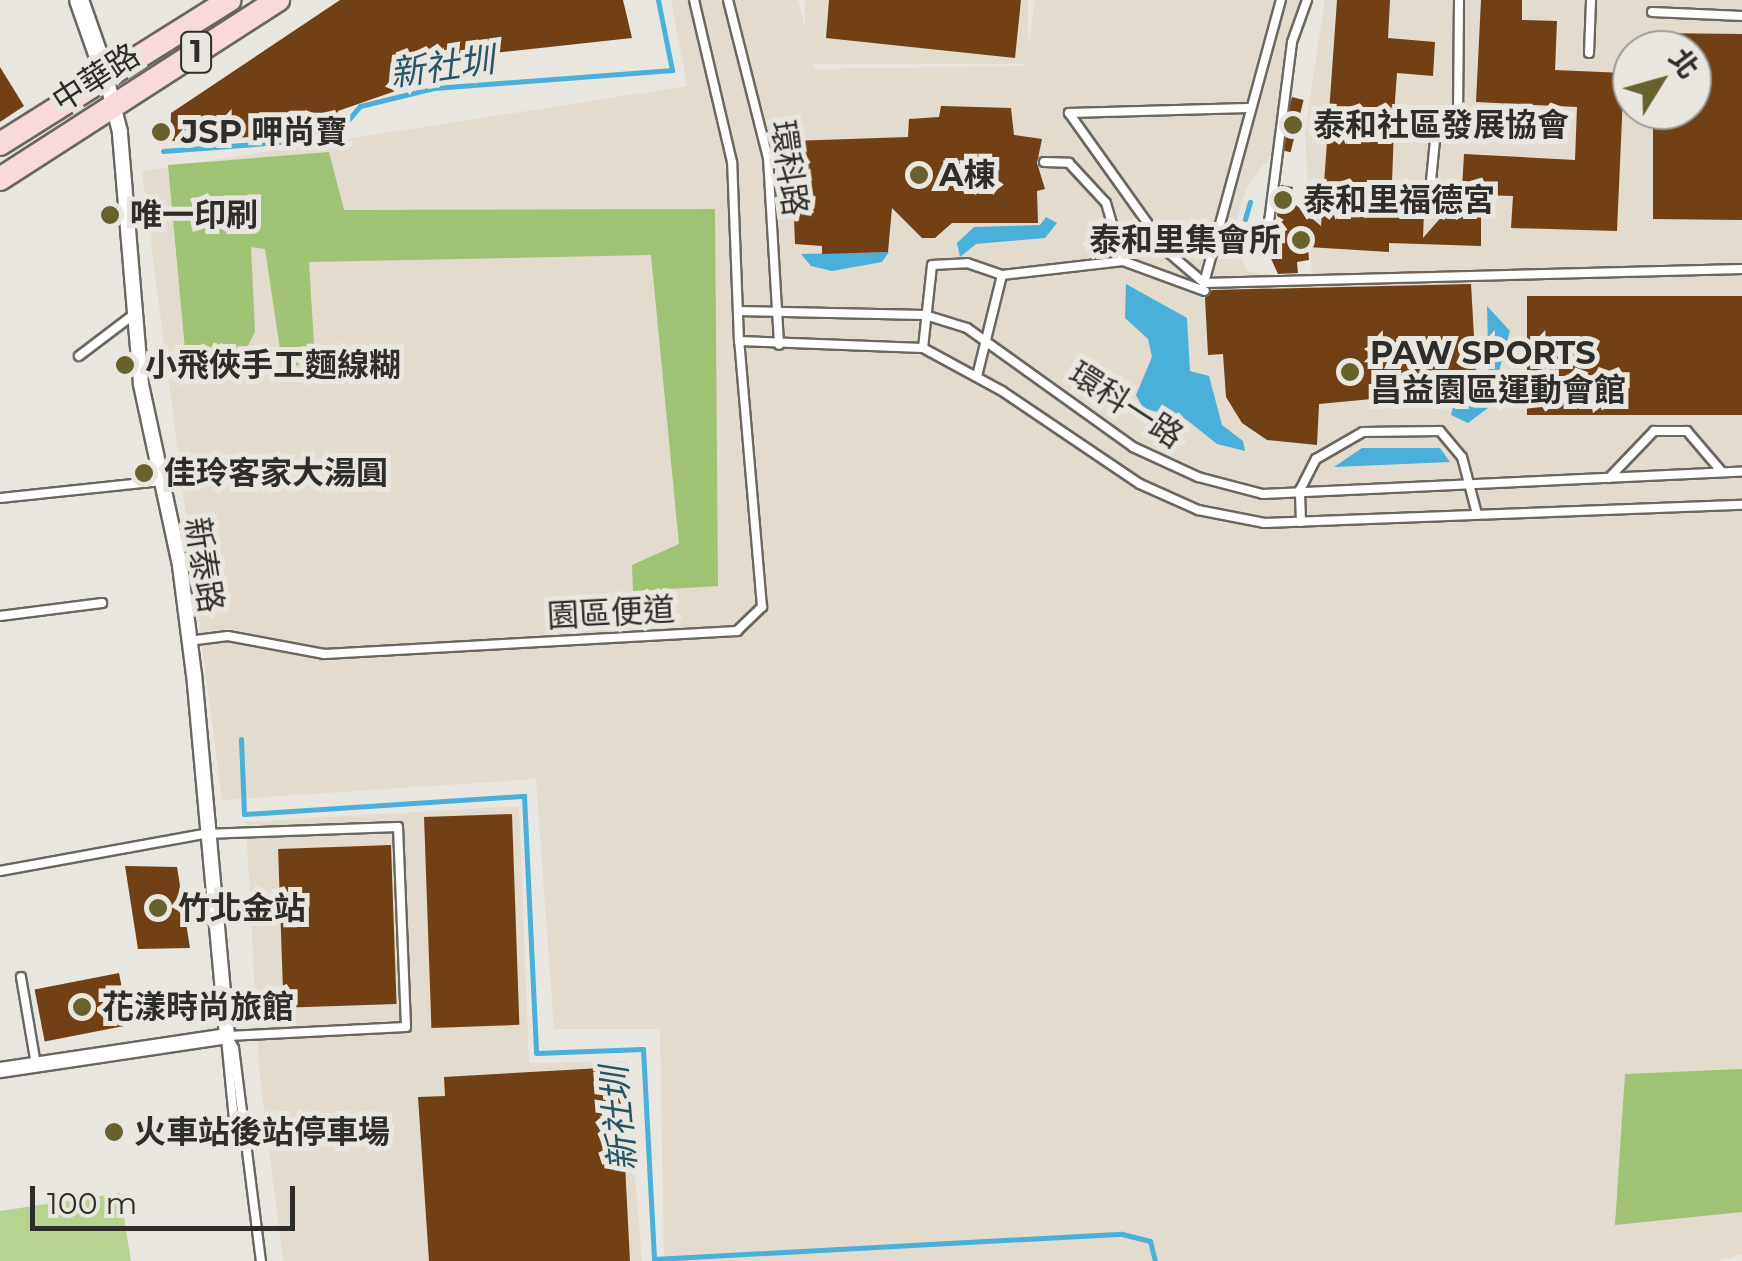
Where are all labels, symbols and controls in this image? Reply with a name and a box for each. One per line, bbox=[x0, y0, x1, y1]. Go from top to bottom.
road number: 1 bbox=[178, 27, 214, 77]
north arrow bbox=[1612, 30, 1712, 130]
street label: 中華路 bbox=[45, 36, 147, 120]
water label: 新社圳 bbox=[387, 39, 497, 95]
text: 北 bbox=[1662, 42, 1706, 85]
place label: 泰和社區發展協會 bbox=[1313, 106, 1569, 144]
place label: JSP 呷尚寶 bbox=[181, 113, 347, 151]
marker: 泰和社區發展協會 bbox=[1282, 114, 1304, 136]
street label: 環科路 bbox=[763, 118, 815, 218]
marker: JSP 呷尚寶 bbox=[150, 121, 172, 143]
place label: A棟 bbox=[939, 156, 996, 194]
marker: A棟 bbox=[908, 164, 930, 186]
place label: 泰和里福德宮 bbox=[1303, 181, 1495, 219]
marker: 泰和里福德宮 bbox=[1272, 189, 1294, 211]
place label: 唯一印刷 bbox=[130, 196, 258, 234]
marker: 唯一印刷 bbox=[99, 204, 121, 226]
place label: 泰和里集會所 bbox=[1089, 221, 1281, 259]
marker: 泰和里集會所 bbox=[1290, 229, 1312, 251]
place label: PAW SPORTS 昌益園區運動會館 bbox=[1370, 335, 1626, 410]
place label: 小飛俠手工麵線糊 bbox=[145, 346, 401, 384]
marker: 小飛俠手工麵線糊 bbox=[114, 354, 136, 376]
street label: 環科一路 bbox=[1062, 354, 1190, 456]
marker: PAW SPORTS 昌益園區運動會館 bbox=[1339, 361, 1361, 383]
place label: 佳玲客家大湯圓 bbox=[164, 454, 388, 492]
marker: 佳玲客家大湯圓 bbox=[133, 462, 155, 484]
street label: 新泰路 bbox=[178, 515, 230, 615]
street label: 園區便道 bbox=[546, 590, 676, 636]
place label: 竹北金站 bbox=[178, 889, 306, 927]
marker: 竹北金站 bbox=[147, 897, 169, 919]
place label: 花漾時尚旅館 bbox=[102, 988, 294, 1026]
marker: 花漾時尚旅館 bbox=[71, 996, 93, 1018]
water label: 新社圳 bbox=[594, 1065, 644, 1173]
place label: 火車站後站停車場 bbox=[134, 1113, 390, 1151]
marker: 火車站後站停車場 bbox=[103, 1121, 125, 1143]
scale bar bbox=[35, 1166, 300, 1228]
text: 100 m bbox=[47, 1185, 137, 1222]

